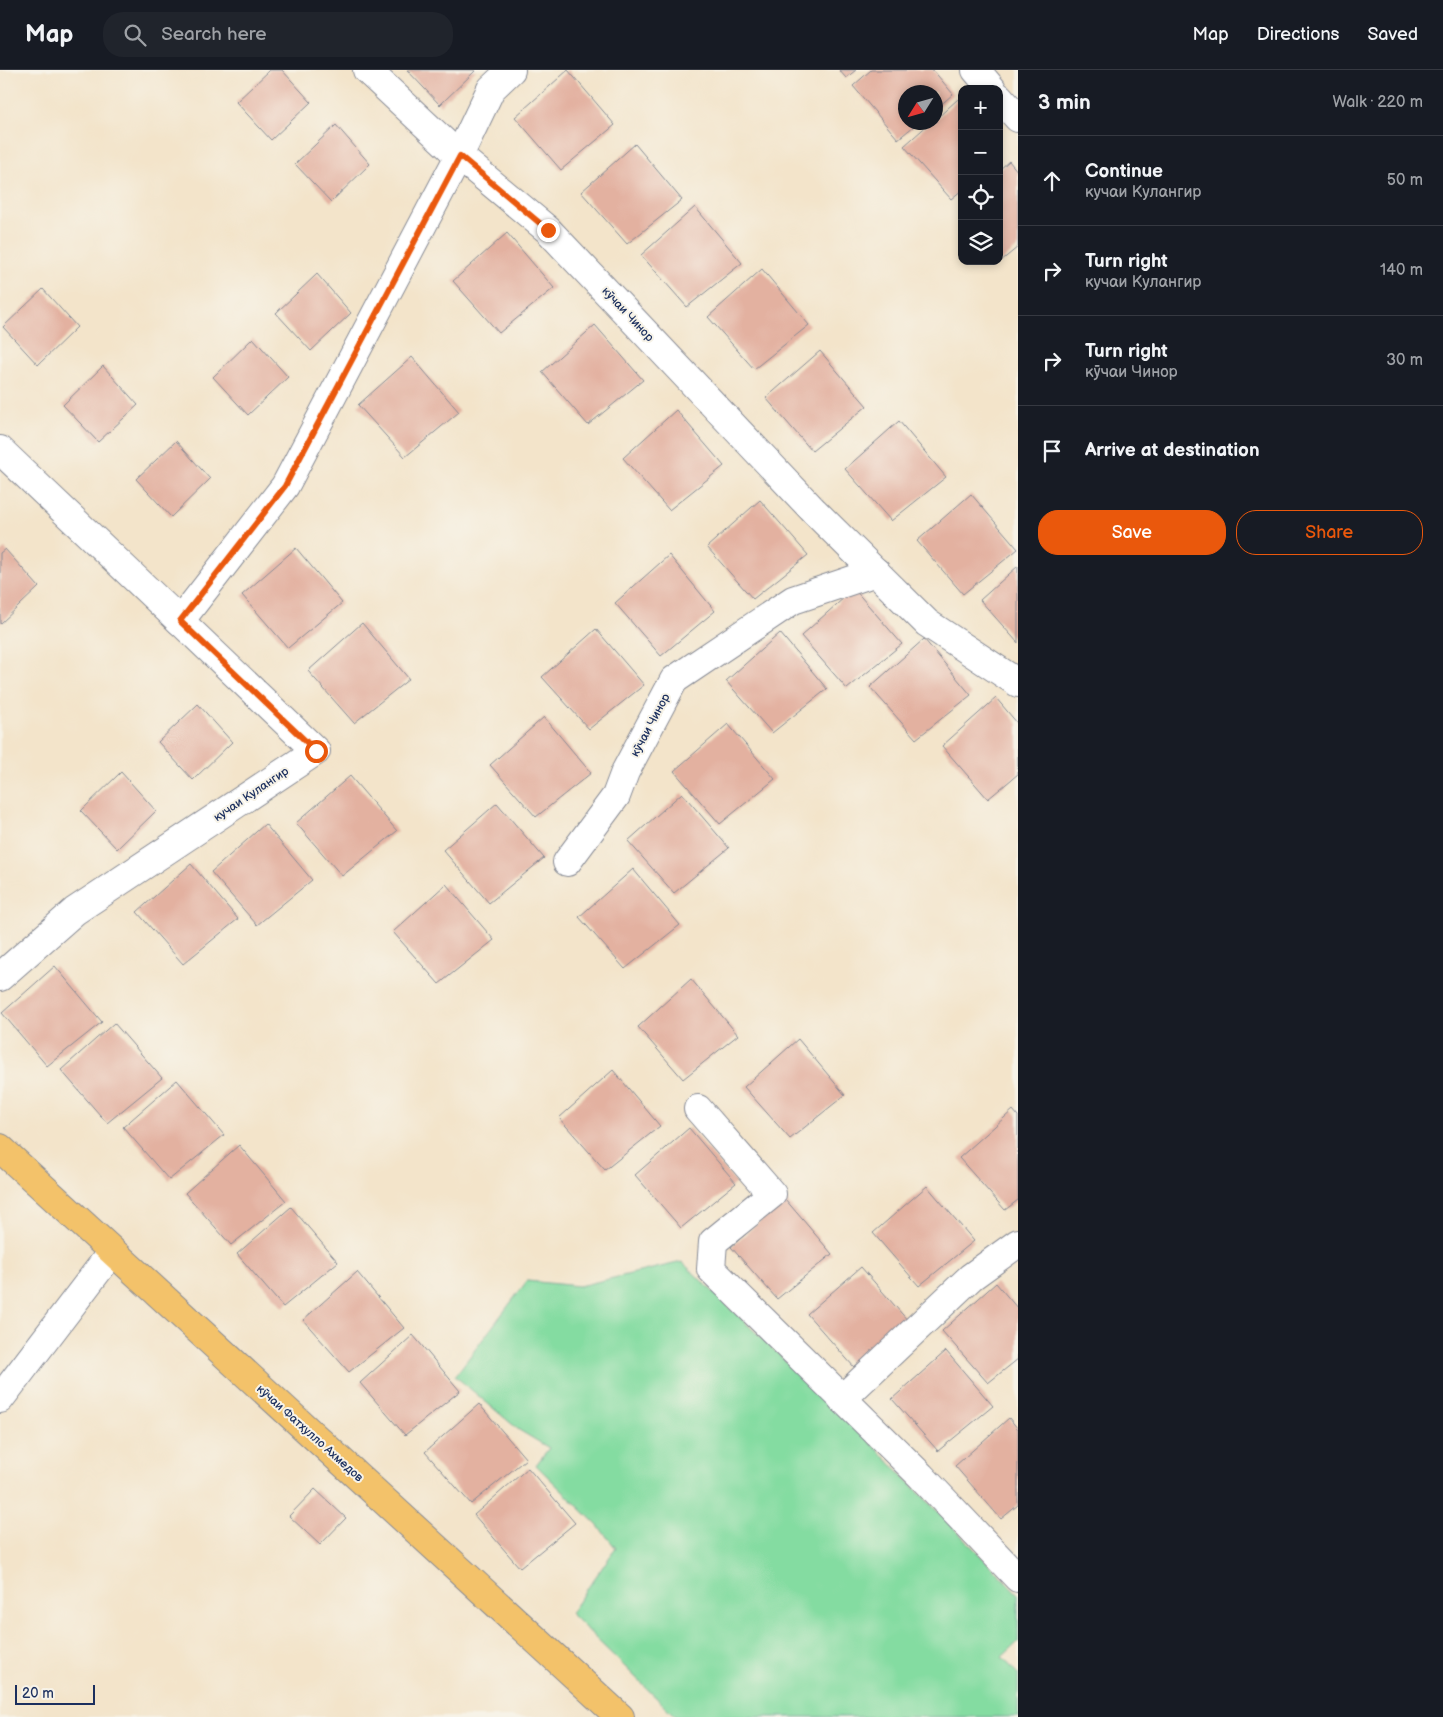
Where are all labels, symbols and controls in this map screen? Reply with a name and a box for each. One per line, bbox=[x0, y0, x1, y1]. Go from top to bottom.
search box bbox=[103, 12, 453, 57]
text: Map bbox=[25, 20, 73, 49]
icon: search bbox=[121, 21, 149, 49]
text: Search here bbox=[161, 23, 267, 46]
text: Map bbox=[1193, 24, 1229, 45]
text: Directions bbox=[1257, 24, 1339, 45]
text: Saved bbox=[1367, 24, 1418, 45]
north arrow bbox=[898, 85, 943, 130]
map controls bbox=[958, 85, 1003, 265]
button: + bbox=[958, 85, 1003, 130]
text: 3 min bbox=[1038, 90, 1091, 115]
text: Walk · 220 m bbox=[1333, 93, 1423, 112]
button: − bbox=[958, 130, 1003, 175]
text: Continue bbox=[1085, 160, 1163, 183]
icon: ahead bbox=[1038, 167, 1066, 195]
text: 50 m bbox=[1387, 171, 1423, 190]
button: locate bbox=[958, 175, 1003, 220]
text: кучаи Кулангир bbox=[1085, 183, 1201, 202]
route end bbox=[537, 219, 560, 242]
button: layers bbox=[958, 220, 1003, 265]
text: Turn right bbox=[1085, 250, 1168, 273]
icon: right bbox=[1038, 257, 1066, 285]
text: 140 m bbox=[1380, 261, 1423, 280]
text: кучаи Кулангир bbox=[1085, 273, 1201, 292]
street label: кӯчаи Чинор bbox=[598, 284, 657, 345]
text: Turn right bbox=[1085, 340, 1168, 363]
icon: right bbox=[1038, 347, 1066, 375]
text: 30 m bbox=[1386, 351, 1423, 370]
text: кӯчаи Чинор bbox=[1085, 363, 1178, 382]
icon: arrive bbox=[1038, 437, 1066, 465]
text: Arrive at destination bbox=[1085, 439, 1260, 462]
button: Save bbox=[1038, 510, 1226, 555]
button: Share bbox=[1236, 510, 1423, 555]
street label: кӯчаи Чинор bbox=[628, 691, 673, 759]
route start bbox=[305, 740, 328, 763]
street label: кучаи Кулангир bbox=[211, 764, 292, 825]
street label: кӯчаи Фатҳулло Ахмедов bbox=[253, 1382, 367, 1486]
scale bar bbox=[15, 1682, 95, 1705]
text: 20 m bbox=[22, 1685, 54, 1702]

